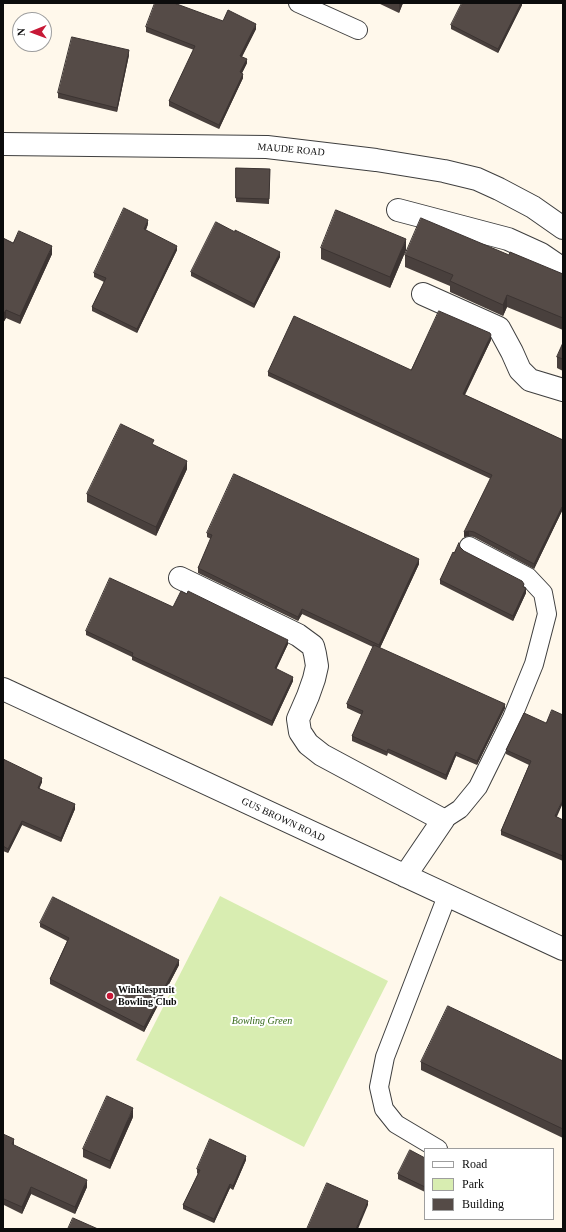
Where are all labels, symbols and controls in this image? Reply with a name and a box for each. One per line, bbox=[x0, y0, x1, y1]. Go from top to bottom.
north arrow bbox=[12, 12, 52, 52]
text: N bbox=[15, 28, 27, 36]
street label: MAUDE ROAD bbox=[257, 141, 325, 159]
street label: GUS BROWN ROAD bbox=[239, 795, 327, 845]
place label: Winklespruit Bowling Club bbox=[118, 984, 177, 1008]
marker: Winklespruit Bowling Club bbox=[105, 991, 115, 1001]
park label: Bowling Green bbox=[232, 1015, 292, 1027]
legend bbox=[424, 1148, 554, 1220]
text: Road bbox=[462, 1157, 487, 1171]
text: Park bbox=[462, 1177, 484, 1191]
text: Building bbox=[462, 1197, 504, 1211]

